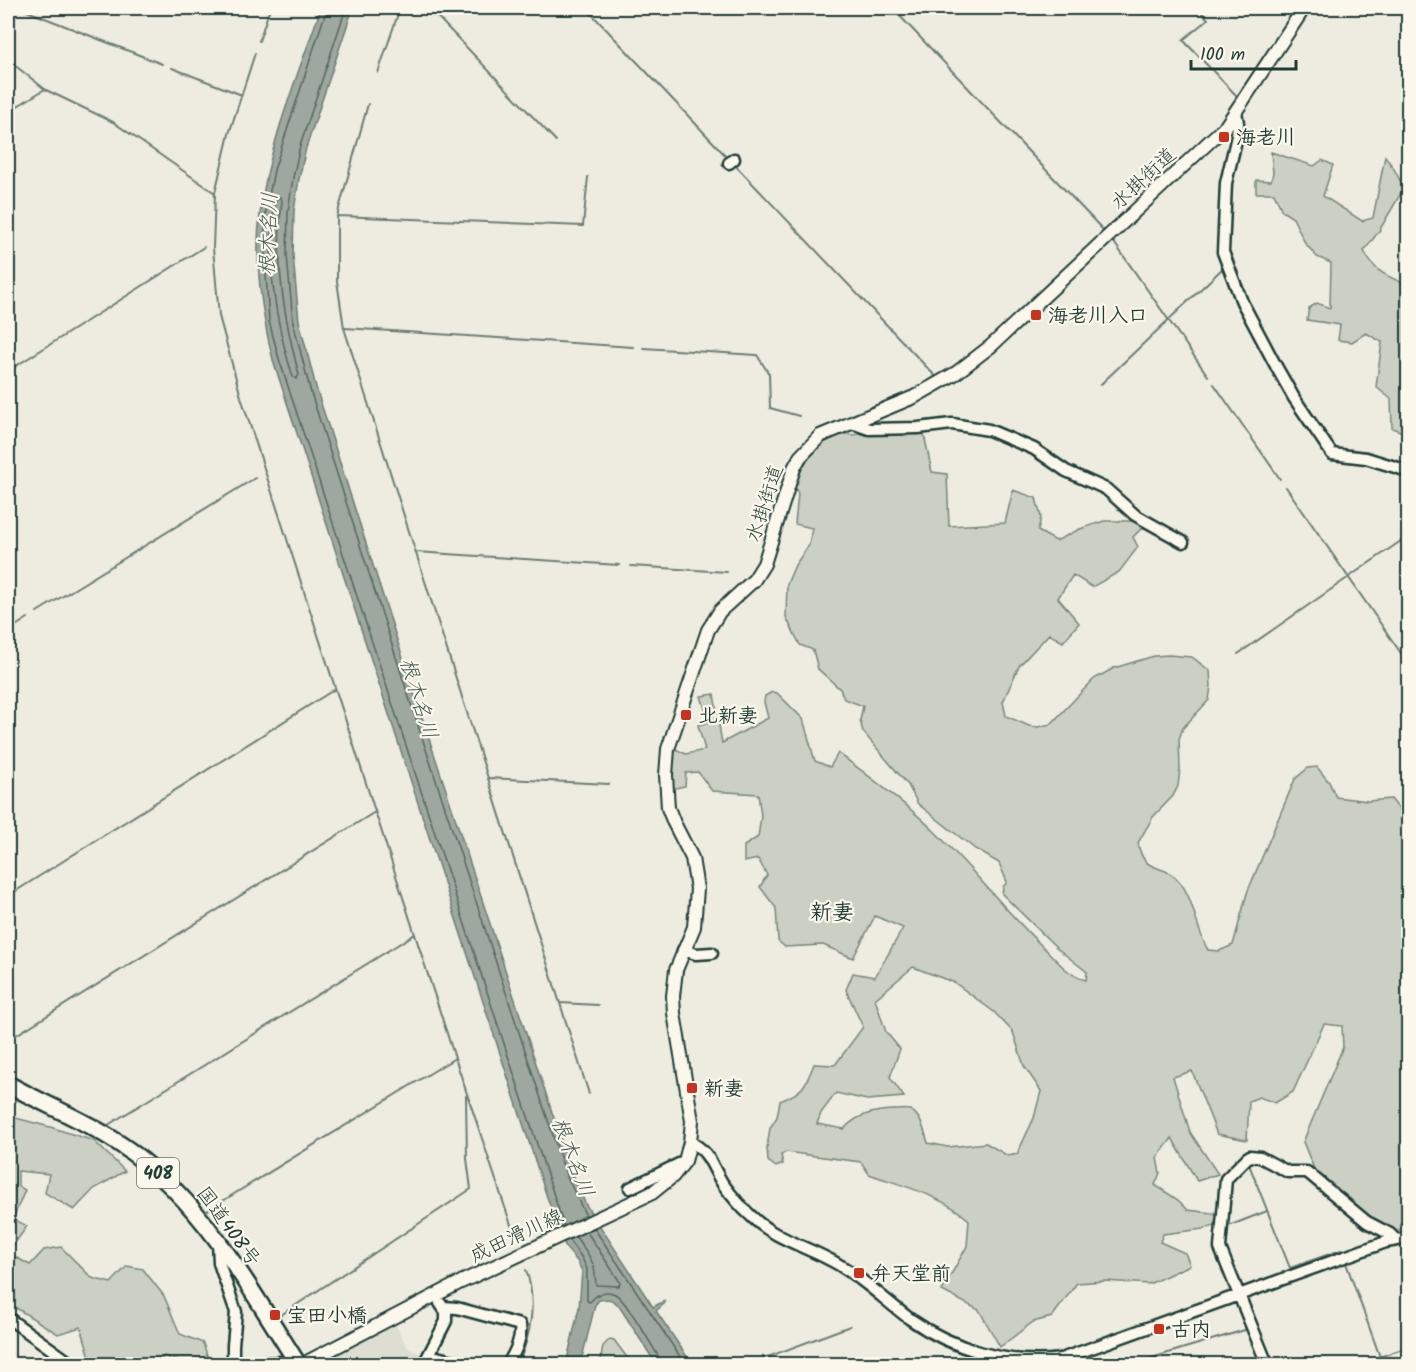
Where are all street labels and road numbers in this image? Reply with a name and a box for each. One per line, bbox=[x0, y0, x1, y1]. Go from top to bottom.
street label: 水掛街道 bbox=[1104, 140, 1185, 218]
street label: 水掛街道 bbox=[738, 461, 793, 547]
road number: 408 bbox=[137, 1158, 179, 1188]
street label: 国道408号 bbox=[187, 1180, 268, 1274]
street label: 成田滑川線 bbox=[465, 1201, 569, 1272]

